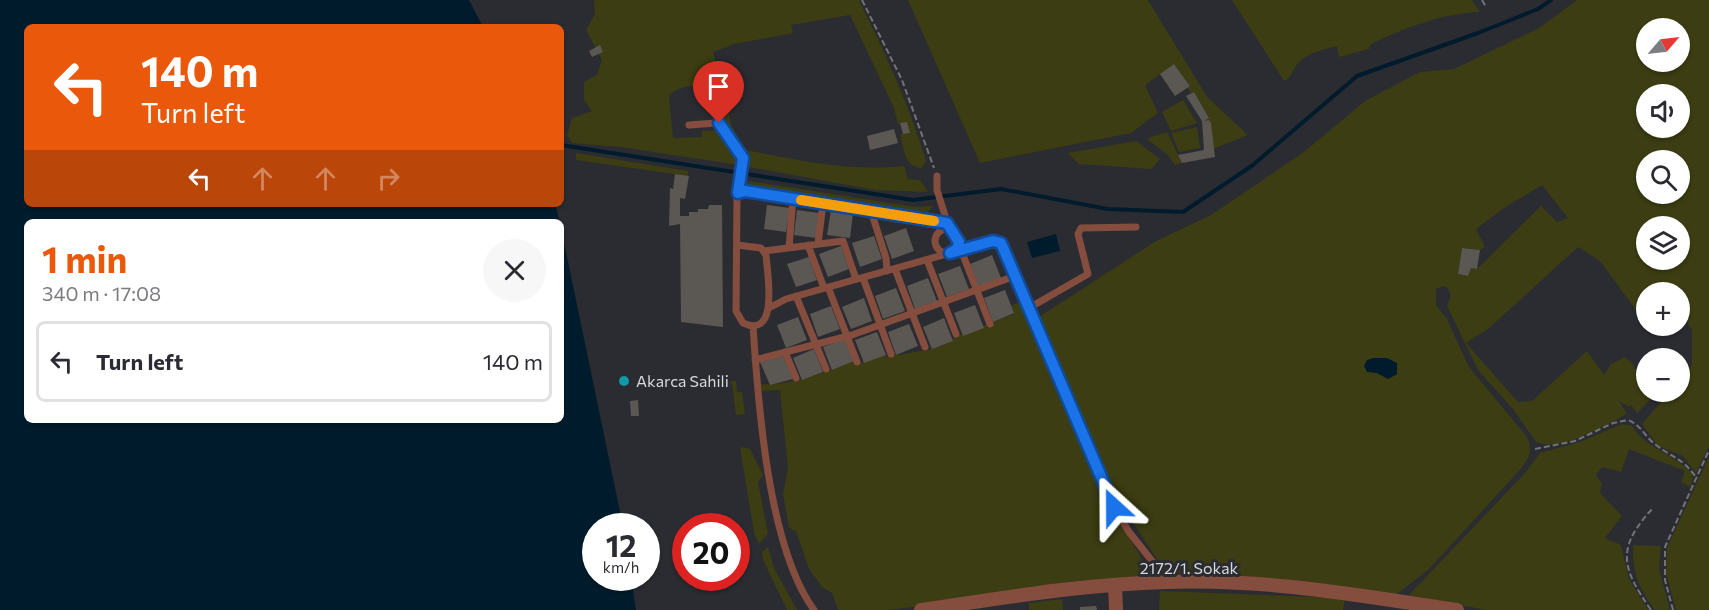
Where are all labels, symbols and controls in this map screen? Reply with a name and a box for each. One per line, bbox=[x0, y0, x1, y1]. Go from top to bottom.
north arrow bbox=[1636, 18, 1690, 72]
map controls bbox=[1636, 18, 1690, 402]
text: 140 m bbox=[141, 44, 258, 96]
icon: left bbox=[42, 48, 120, 126]
pin bbox=[693, 61, 744, 123]
icon: arrive bbox=[702, 70, 735, 103]
button: sound bbox=[1636, 84, 1690, 138]
text: Turn left bbox=[141, 96, 245, 129]
button: search bbox=[1636, 150, 1690, 204]
icon: left bbox=[183, 162, 216, 195]
icon: ahead bbox=[246, 162, 279, 195]
icon: ahead bbox=[309, 162, 342, 195]
icon: right bbox=[372, 162, 405, 195]
button: layers bbox=[1636, 216, 1690, 270]
text: 1 min bbox=[42, 236, 127, 280]
button: close bbox=[483, 239, 546, 302]
text: 340 m · 17:08 bbox=[42, 281, 161, 305]
button: + bbox=[1636, 282, 1690, 336]
icon: left bbox=[45, 345, 78, 378]
text: Turn left bbox=[96, 348, 183, 375]
text: 140 m bbox=[483, 348, 543, 375]
button: − bbox=[1636, 348, 1690, 402]
place label: Akarca Sahili bbox=[636, 371, 729, 390]
marker: Akarca Sahili bbox=[617, 374, 631, 388]
position arrow bbox=[1082, 475, 1146, 539]
speed limit sign: 20 bbox=[672, 513, 750, 591]
text: 12 bbox=[606, 526, 636, 563]
text: km/h bbox=[603, 558, 639, 576]
street label: 2172/1. Sokak bbox=[1140, 558, 1239, 577]

